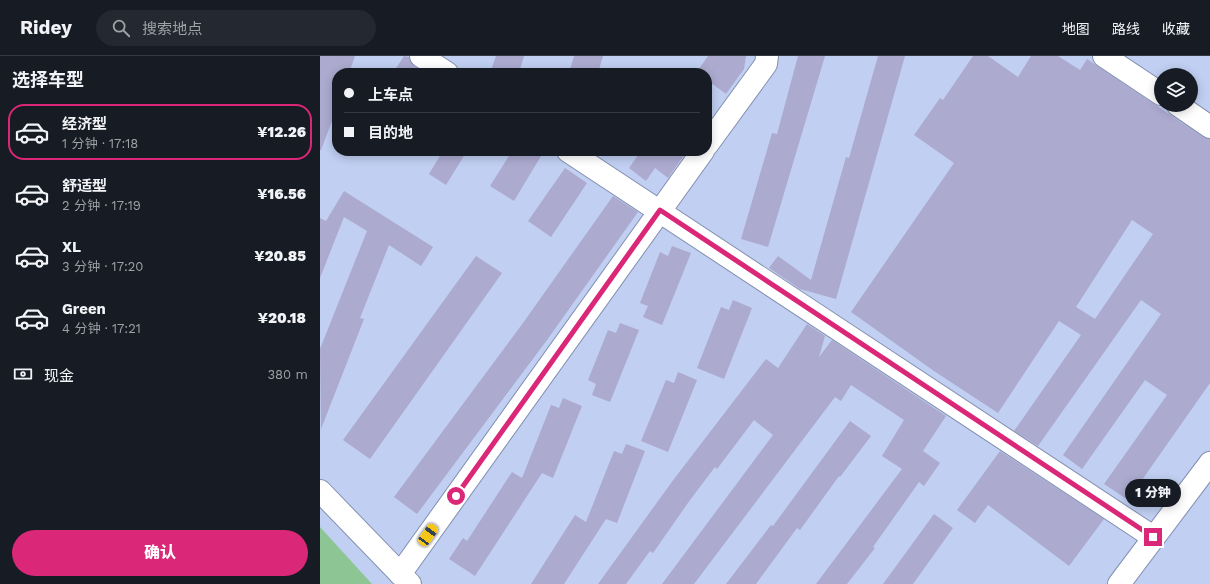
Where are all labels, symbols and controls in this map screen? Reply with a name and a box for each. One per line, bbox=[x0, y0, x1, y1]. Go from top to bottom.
search box bbox=[96, 10, 376, 46]
text: Ridey bbox=[20, 16, 72, 39]
icon: search bbox=[110, 17, 132, 39]
text: 搜索地点 bbox=[142, 20, 202, 38]
text: 地图 bbox=[1062, 21, 1090, 37]
text: 路线 bbox=[1112, 21, 1140, 37]
text: 收藏 bbox=[1162, 21, 1190, 37]
map controls bbox=[1154, 68, 1198, 112]
button: layers bbox=[1154, 68, 1198, 112]
text: 选择车型 bbox=[12, 69, 84, 90]
text: 上车点 bbox=[368, 86, 413, 104]
icon: car bbox=[14, 114, 50, 150]
text: 经济型 bbox=[62, 115, 107, 133]
text: ¥12.26 bbox=[257, 123, 306, 141]
text: 目的地 bbox=[368, 124, 413, 142]
text: 1 分钟 · 17:18 bbox=[62, 136, 138, 151]
icon: car bbox=[14, 176, 50, 212]
text: 舒适型 bbox=[62, 177, 107, 195]
text: ¥16.56 bbox=[257, 185, 306, 203]
text: 2 分钟 · 17:19 bbox=[62, 198, 141, 213]
icon: car bbox=[14, 238, 50, 274]
text: XL bbox=[62, 238, 81, 256]
text: ¥20.85 bbox=[254, 247, 306, 265]
text: 3 分钟 · 17:20 bbox=[62, 259, 143, 274]
icon: car bbox=[14, 300, 50, 336]
text: Green bbox=[62, 300, 106, 318]
text: ¥20.18 bbox=[258, 309, 306, 327]
text: 4 分钟 · 17:21 bbox=[62, 321, 141, 336]
icon: cash bbox=[12, 363, 34, 385]
text: 现金 bbox=[44, 367, 74, 385]
text: 380 m bbox=[268, 367, 308, 382]
callout: 1 分钟 bbox=[1125, 479, 1181, 507]
text: 1 分钟 bbox=[1135, 485, 1171, 500]
route start bbox=[447, 487, 465, 505]
car bbox=[416, 522, 440, 548]
route end bbox=[1144, 528, 1162, 546]
button: 确认 bbox=[12, 530, 308, 576]

